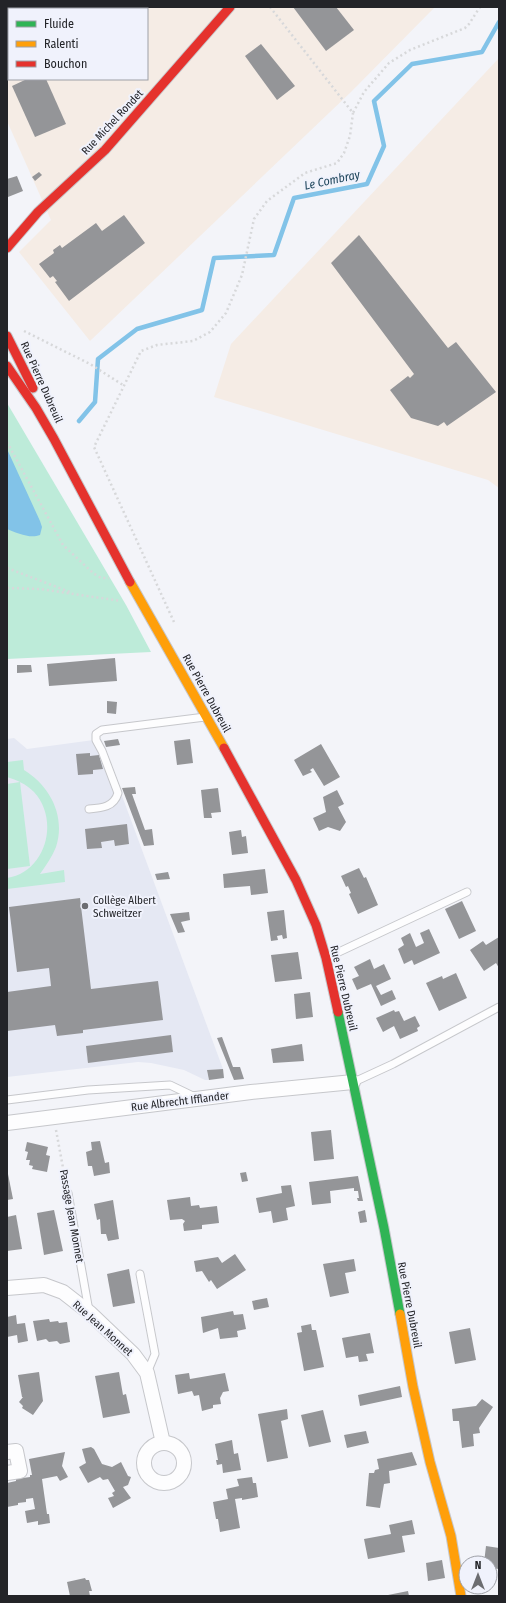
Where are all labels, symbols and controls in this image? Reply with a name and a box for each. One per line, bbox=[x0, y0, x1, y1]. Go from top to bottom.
legend bbox=[8, 8, 148, 80]
text: Fluide bbox=[44, 17, 74, 31]
text: Ralenti bbox=[44, 37, 79, 51]
text: Bouchon bbox=[44, 57, 87, 71]
street label: Rue Michel Rondet bbox=[79, 87, 146, 158]
water label: Le Combray bbox=[303, 167, 362, 193]
street label: Rue Pierre Dubreuil bbox=[18, 340, 65, 425]
street label: Rue Pierre Dubreuil bbox=[180, 652, 234, 735]
place label: Collège Albert Schweitzer bbox=[93, 894, 156, 920]
marker: Collège Albert Schweitzer bbox=[80, 901, 90, 911]
street label: Rue Pierre Dubreuil bbox=[327, 944, 360, 1032]
street label: Rue Albrecht Ifflander bbox=[130, 1089, 230, 1114]
street label: Passage Jean Monnet bbox=[57, 1169, 86, 1264]
street label: Rue Pierre Dubreuil bbox=[395, 1261, 424, 1349]
street label: Rue Jean Monnet bbox=[70, 1298, 136, 1359]
north arrow bbox=[458, 1555, 498, 1595]
text: N bbox=[475, 1559, 481, 1572]

